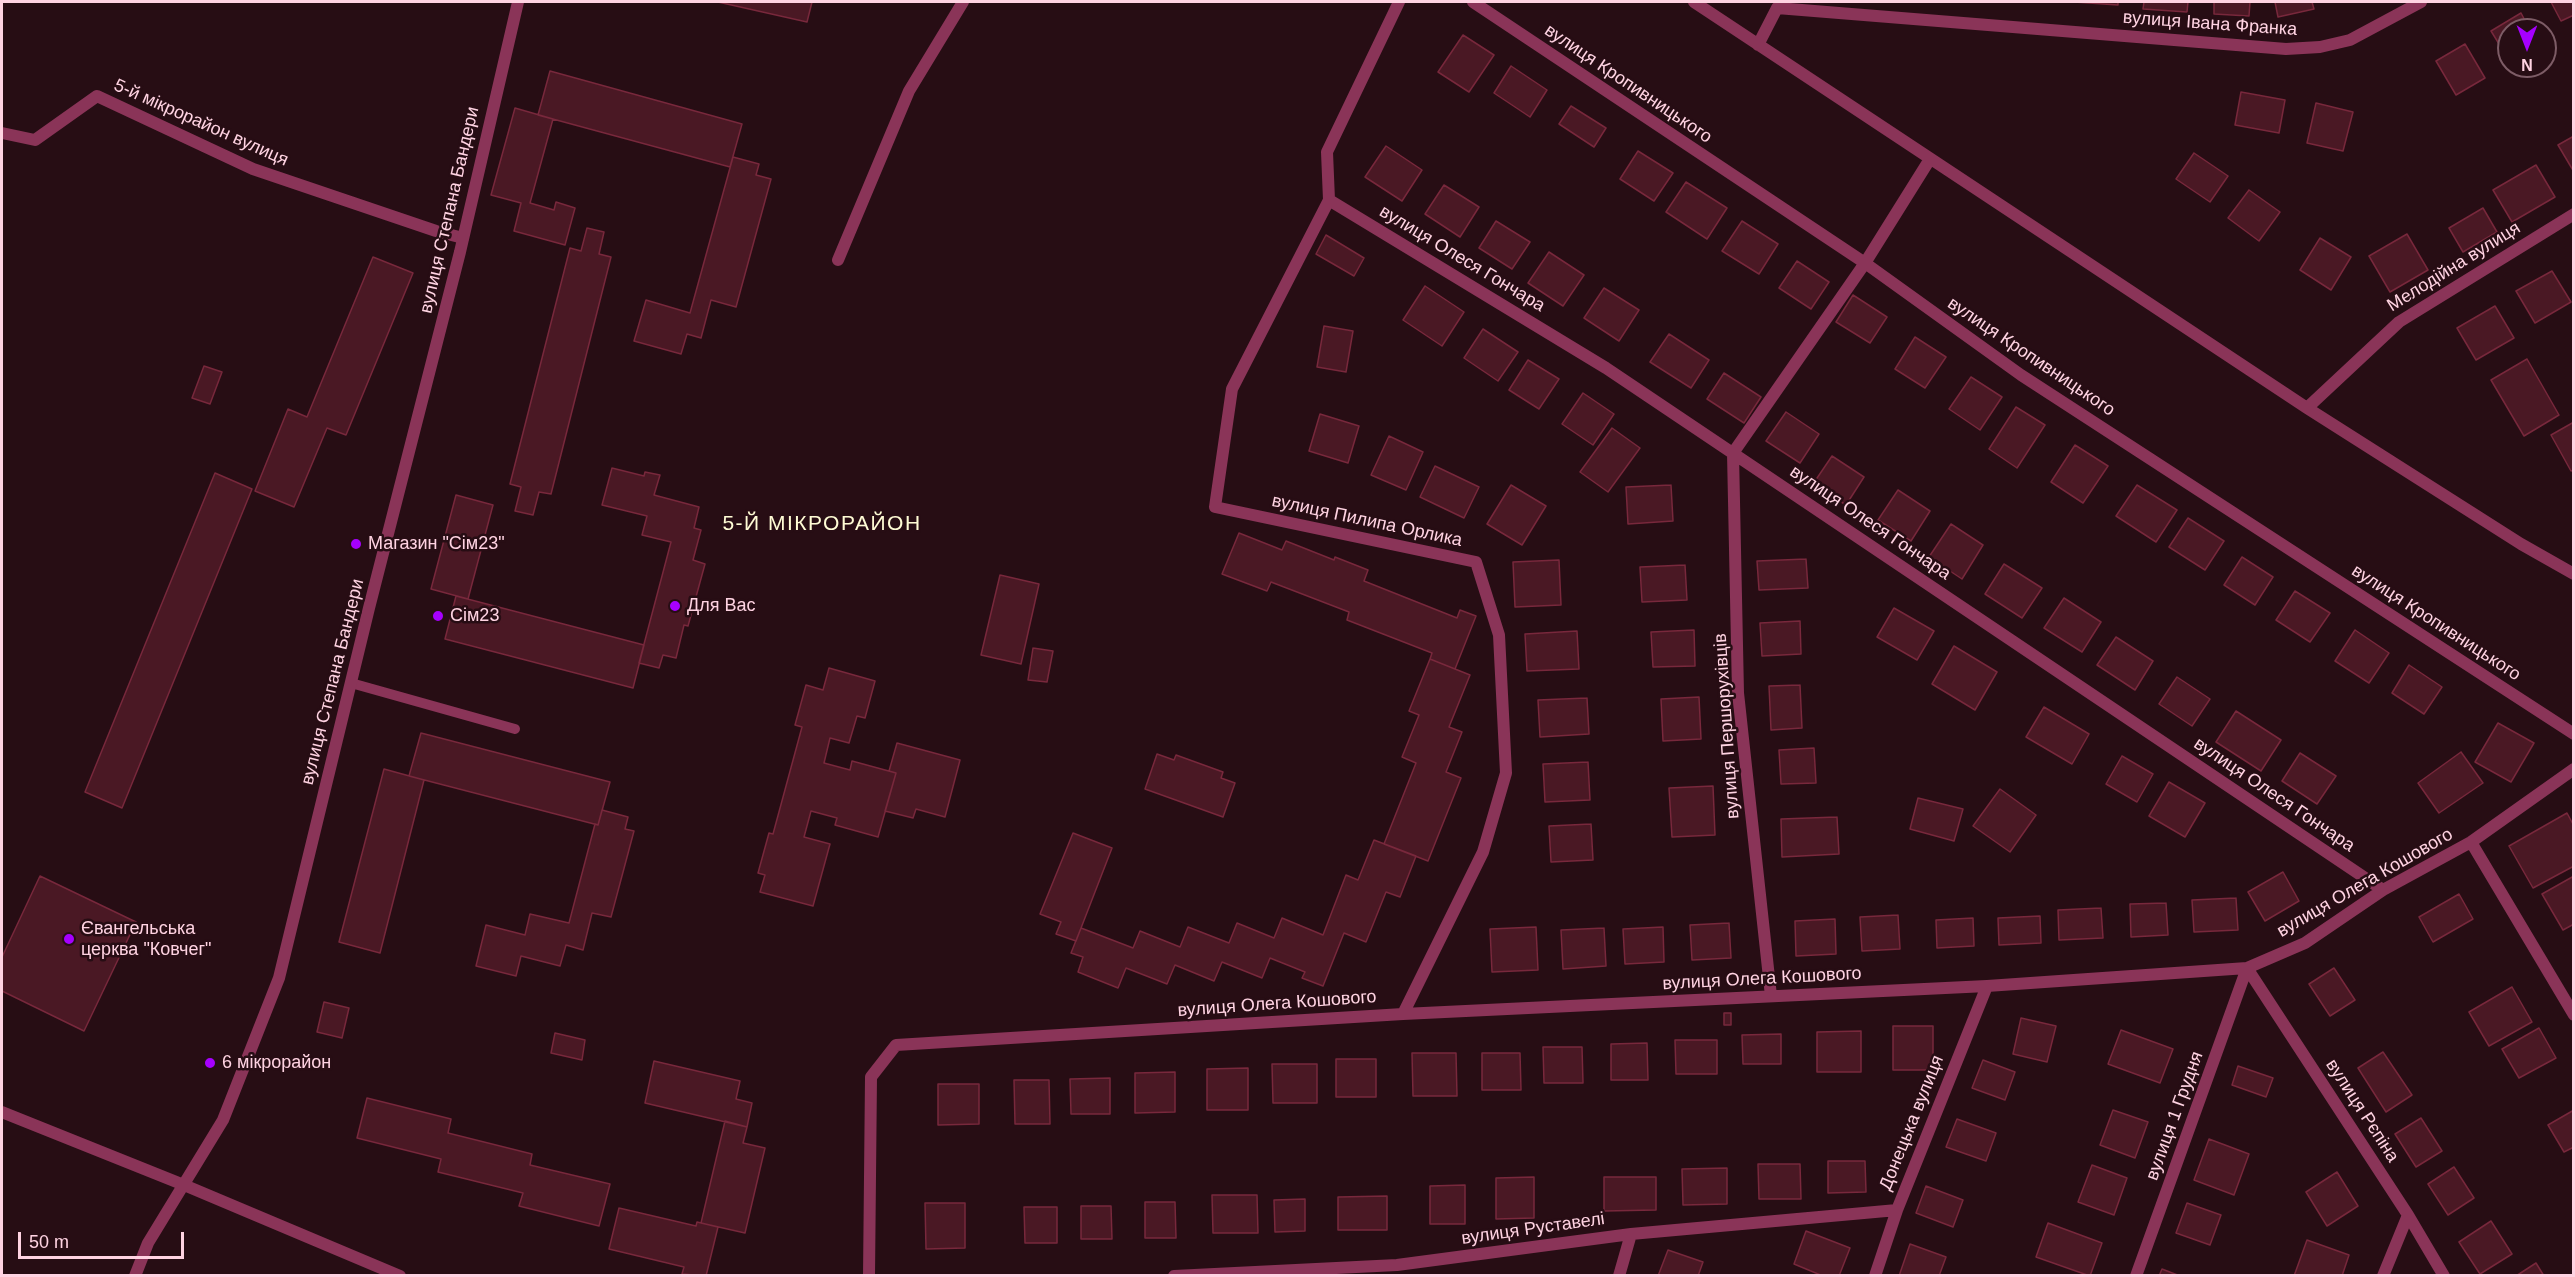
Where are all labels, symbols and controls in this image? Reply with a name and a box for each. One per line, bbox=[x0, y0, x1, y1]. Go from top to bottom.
street label: вулиця Івана Франка bbox=[2122, 7, 2298, 41]
north arrow bbox=[2497, 18, 2557, 78]
street label: вулиця Кропивницького bbox=[1540, 20, 1716, 148]
text: N bbox=[2521, 56, 2533, 73]
street label: 5-й мікрорайон вулиця bbox=[110, 75, 292, 171]
street label: вулиця Степана Бандери bbox=[416, 105, 484, 315]
street label: вулиця Олеся Гончара bbox=[1375, 201, 1549, 317]
street label: Мелодійна вулиця bbox=[2383, 217, 2525, 317]
street label: вулиця Кропивницького bbox=[1943, 293, 2119, 421]
street label: вулиця Олеся Гончара bbox=[1785, 461, 1955, 585]
street label: вулиця Пилипа Орлика bbox=[1270, 490, 1464, 552]
district label: 5-Й МІКРОРАЙОН bbox=[722, 511, 922, 537]
place label: Магазин "Сім23" bbox=[368, 533, 505, 555]
marker: Магазин "Сім23" bbox=[349, 537, 363, 551]
street label: вулиця Кропивницького bbox=[2347, 560, 2525, 686]
street label: вулиця Степана Бандери bbox=[297, 577, 369, 787]
place label: Для Вас bbox=[687, 595, 755, 617]
marker: Для Вас bbox=[668, 599, 682, 613]
place label: Сім23 bbox=[450, 605, 499, 627]
marker: Сім23 bbox=[431, 609, 445, 623]
street label: вулиця Першорухівців bbox=[1710, 632, 1744, 820]
street label: вулиця Олеся Гончара bbox=[2189, 733, 2359, 857]
street label: вулиця Олега Кошового bbox=[2273, 824, 2457, 942]
place label: Євангельська церква "Ковчег" bbox=[81, 918, 211, 960]
marker: Євангельська церква "Ковчег" bbox=[62, 932, 76, 946]
street label: вулиця Олега Кошового bbox=[1662, 963, 1862, 995]
street label: вулиця Олега Кошового bbox=[1177, 986, 1377, 1022]
street label: вулиця 1 Грудня bbox=[2142, 1049, 2208, 1183]
place label: 6 мікрорайон bbox=[222, 1052, 331, 1074]
street label: Донецька вулиця bbox=[1875, 1052, 1949, 1194]
marker: 6 мікрорайон bbox=[203, 1056, 217, 1070]
street label: вулиця Рєпіна bbox=[2321, 1056, 2403, 1166]
street label: вулиця Руставелі bbox=[1460, 1208, 1606, 1250]
scale bar bbox=[21, 1220, 188, 1258]
text: 50 m bbox=[29, 1232, 69, 1252]

